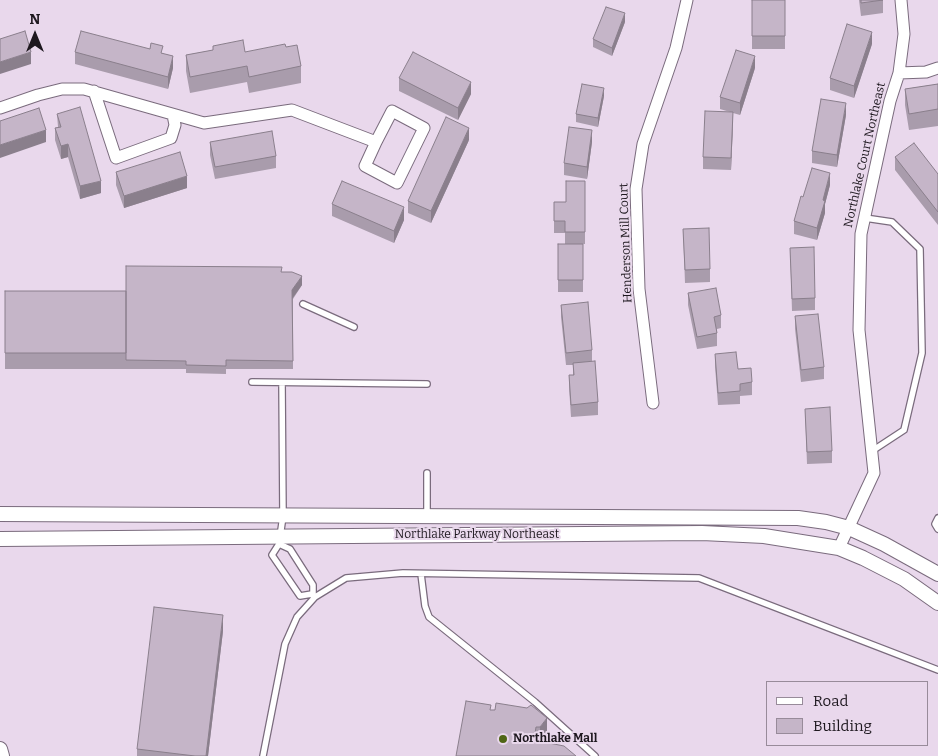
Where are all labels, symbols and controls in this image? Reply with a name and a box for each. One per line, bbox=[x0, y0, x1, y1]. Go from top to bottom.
north arrow bbox=[10, 10, 60, 60]
text: N bbox=[30, 11, 40, 28]
street label: Northlake Court Northeast bbox=[841, 81, 889, 229]
street label: Henderson Mill Court bbox=[617, 183, 635, 303]
street label: Northlake Parkway Northeast bbox=[395, 528, 559, 542]
legend bbox=[766, 681, 928, 746]
text: Road bbox=[813, 692, 848, 710]
text: Building bbox=[813, 717, 872, 735]
place label: Northlake Mall bbox=[513, 732, 597, 746]
marker: Northlake Mall bbox=[497, 733, 509, 745]

